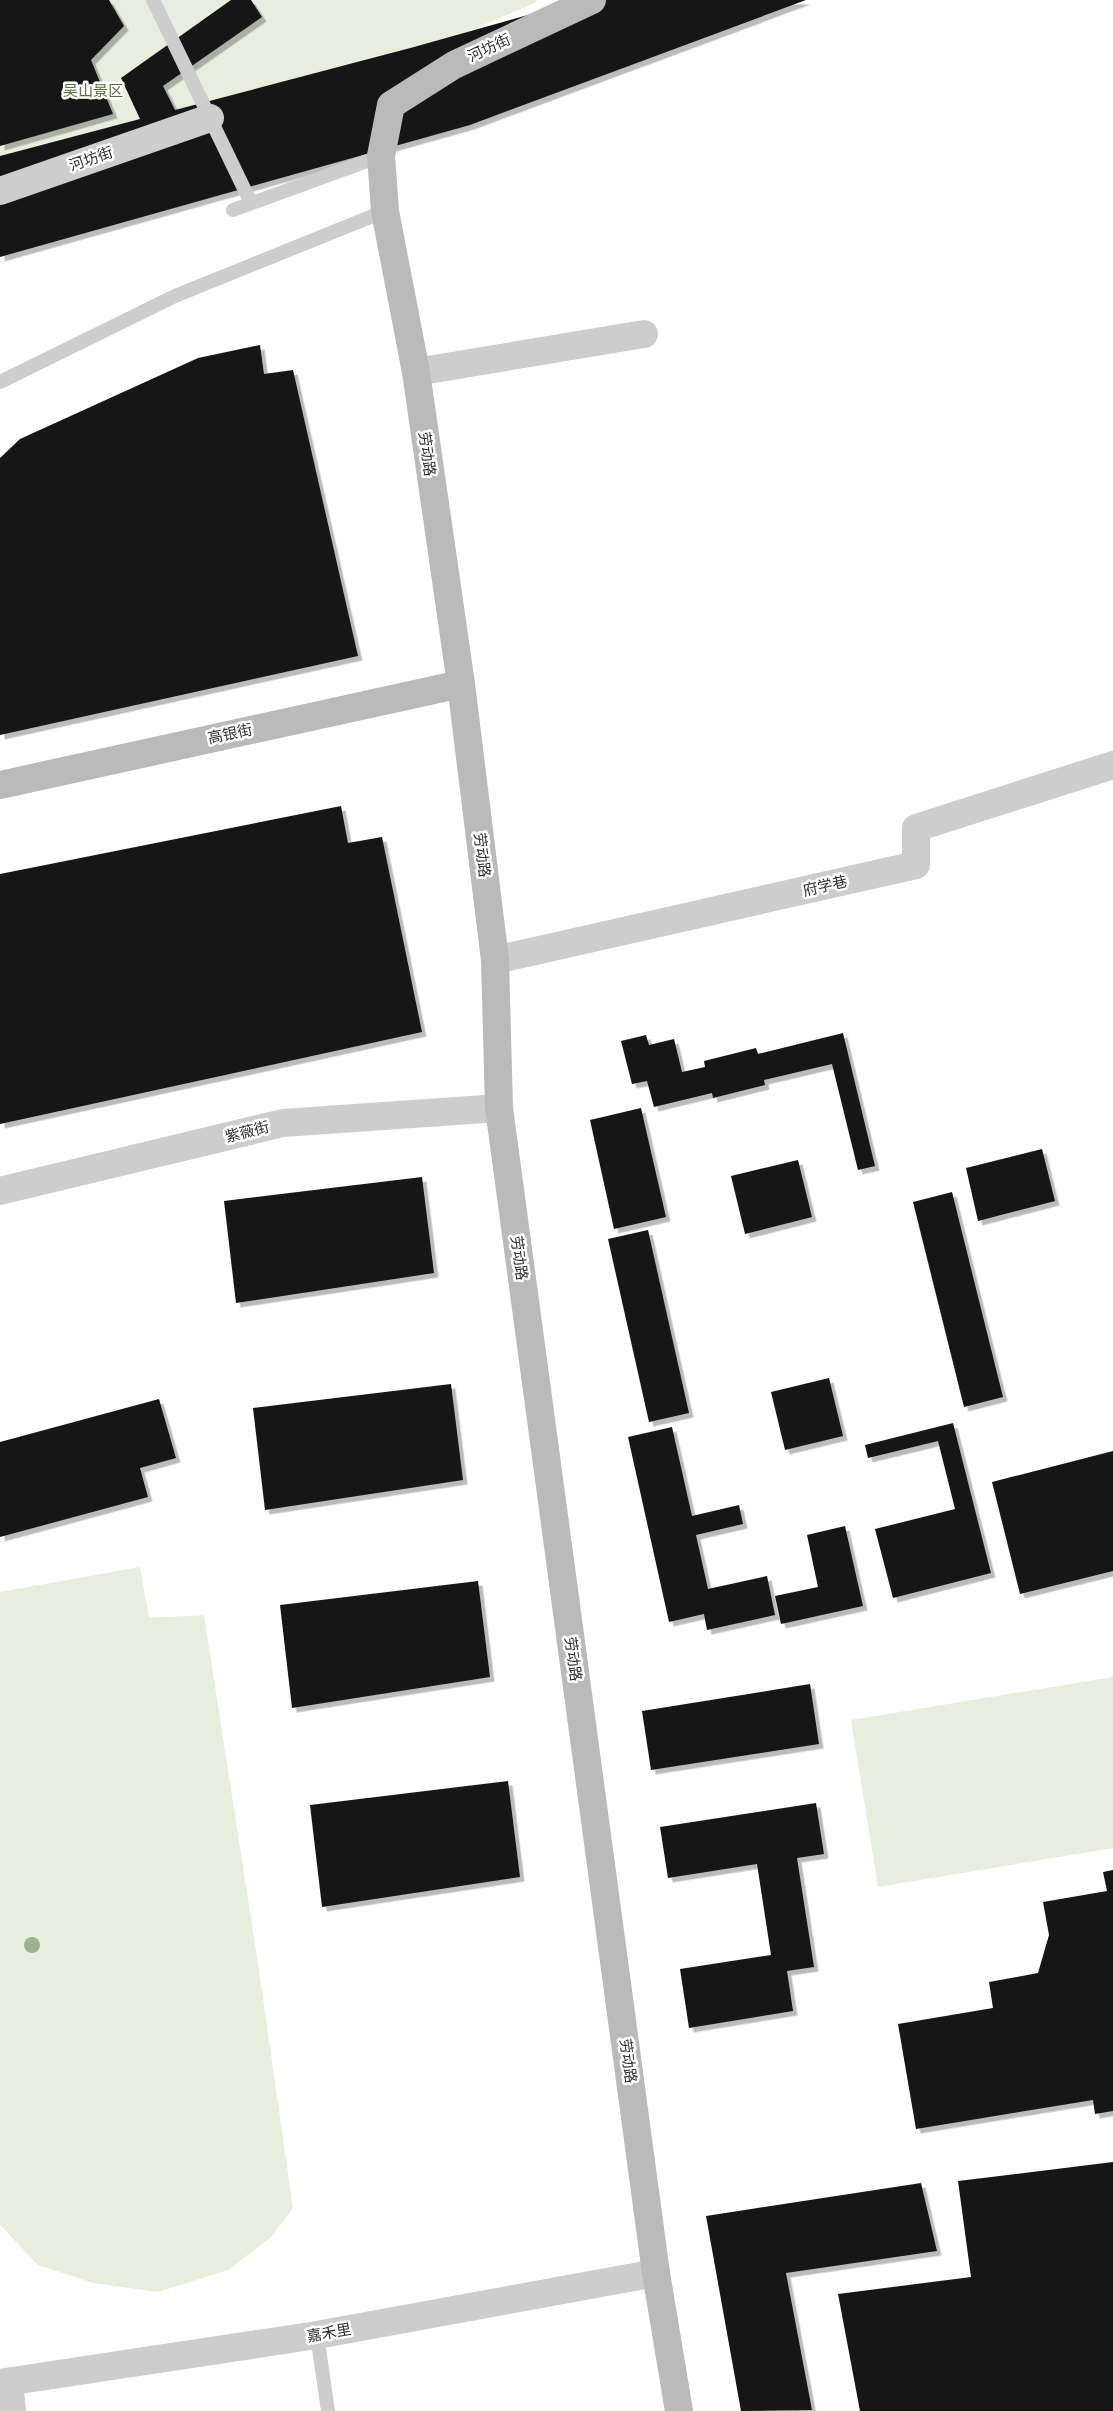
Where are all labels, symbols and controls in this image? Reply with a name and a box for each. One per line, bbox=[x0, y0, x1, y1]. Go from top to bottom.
street label: 河坊街 bbox=[465, 30, 514, 67]
park label: 吴山景区 bbox=[63, 83, 123, 102]
street label: 河坊街 bbox=[67, 143, 116, 177]
street label: 劳动路 bbox=[413, 431, 438, 478]
street label: 高银街 bbox=[206, 721, 254, 749]
street label: 劳动路 bbox=[468, 832, 493, 879]
street label: 府学巷 bbox=[801, 873, 849, 902]
street label: 紫薇街 bbox=[223, 1119, 272, 1148]
street label: 劳动路 bbox=[505, 1235, 530, 1282]
street label: 劳动路 bbox=[559, 1636, 584, 1683]
street label: 劳动路 bbox=[614, 2038, 639, 2085]
street label: 嘉禾里 bbox=[305, 2321, 353, 2348]

